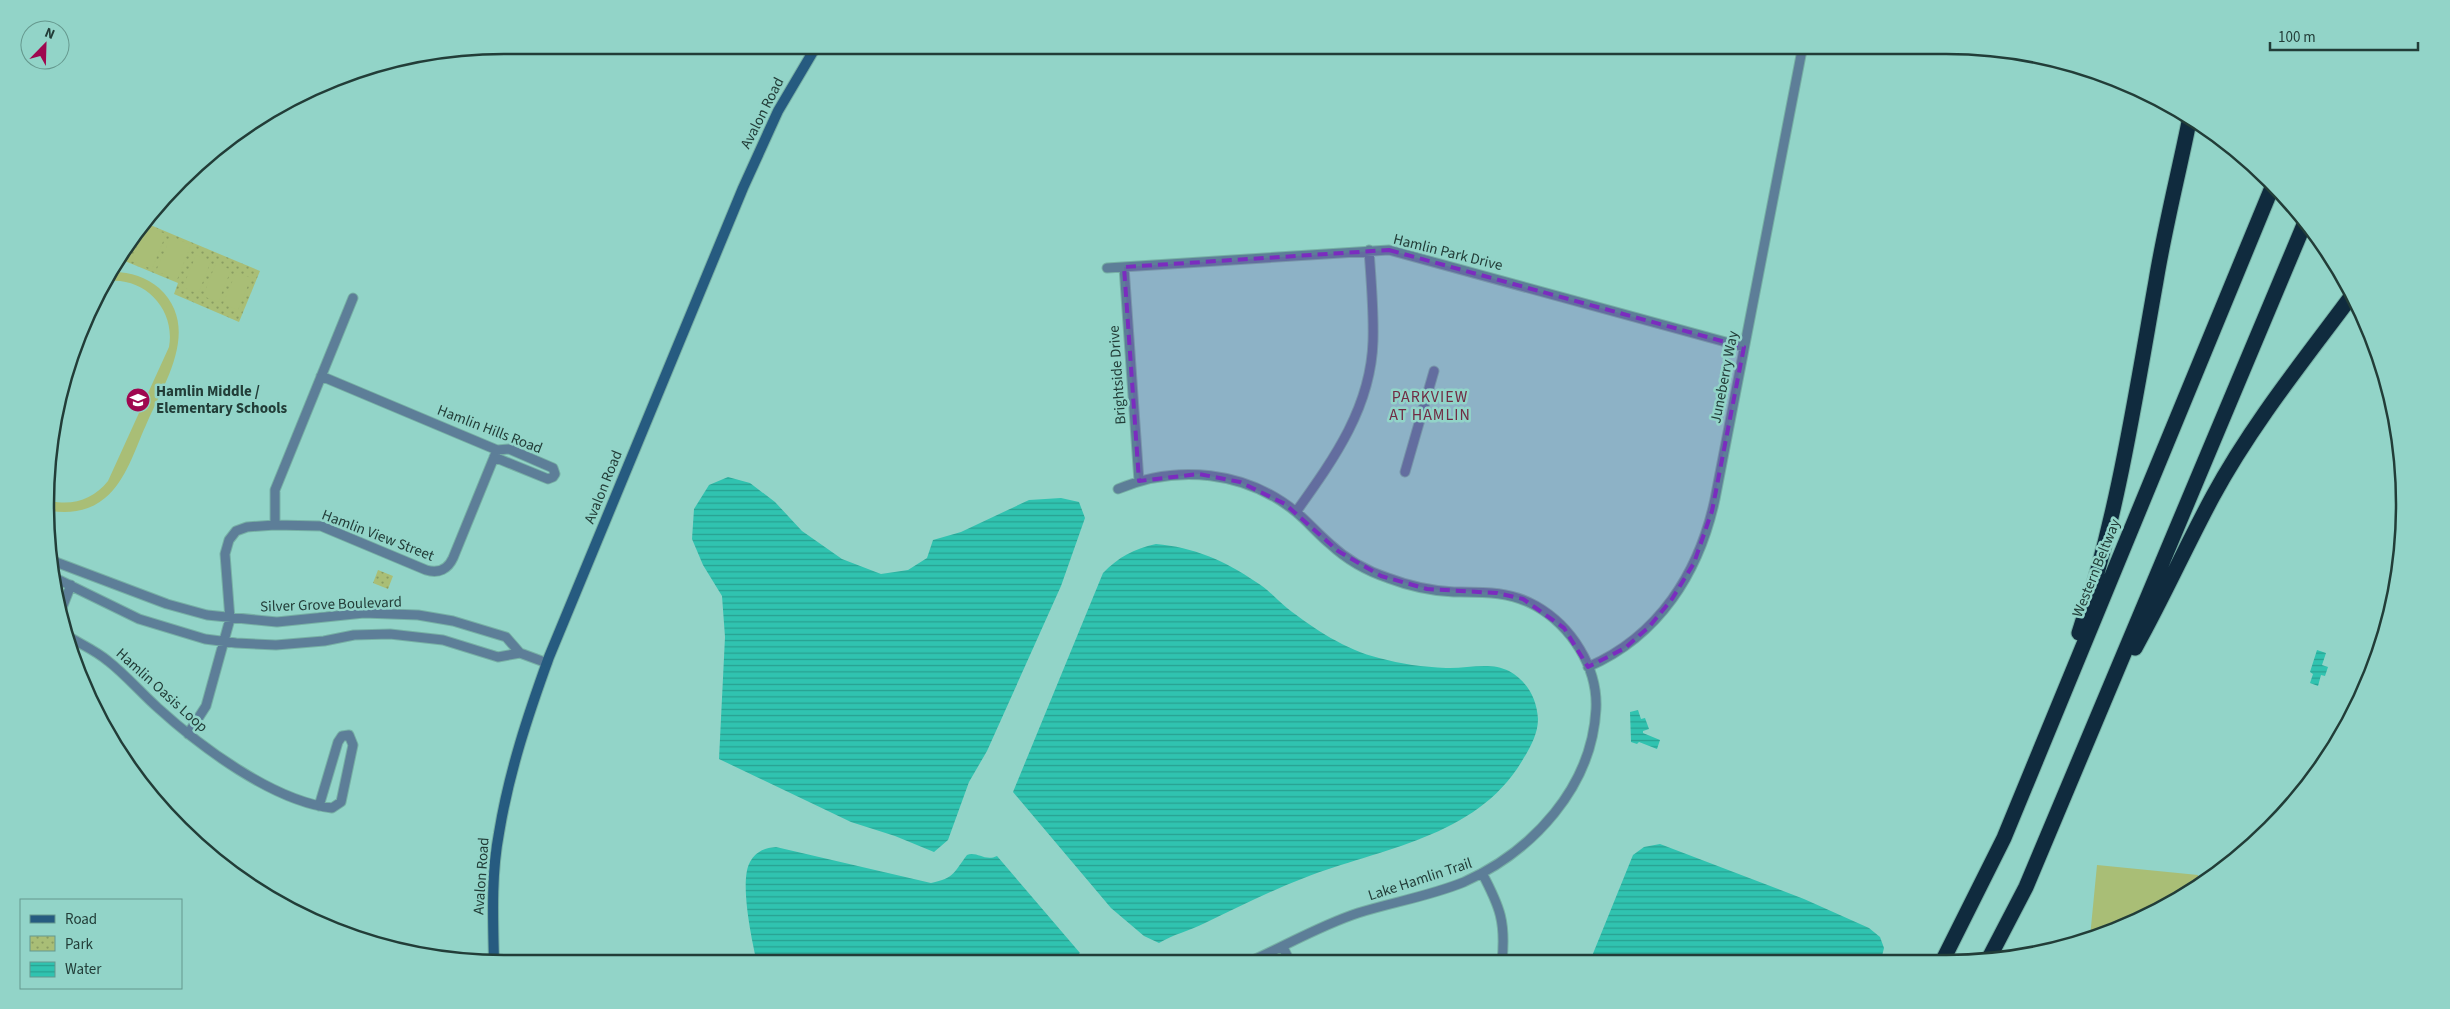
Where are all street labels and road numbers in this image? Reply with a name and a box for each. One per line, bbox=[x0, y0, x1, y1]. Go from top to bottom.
street label: Avalon Road bbox=[735, 74, 789, 153]
street label: Hamlin Park Drive bbox=[1391, 229, 1505, 276]
street label: Brightside Drive bbox=[1104, 325, 1131, 425]
street label: Juneberry Way bbox=[1705, 329, 1744, 425]
street label: Hamlin Hills Road bbox=[434, 400, 545, 459]
street label: Avalon Road bbox=[579, 447, 628, 527]
street label: Hamlin View Street bbox=[319, 504, 437, 567]
street label: Western Beltway bbox=[2067, 516, 2126, 620]
street label: Silver Grove Boulevard bbox=[260, 592, 402, 617]
street label: Hamlin Oasis Loop bbox=[111, 643, 212, 737]
street label: Avalon Road bbox=[468, 837, 495, 916]
street label: Lake Hamlin Trail bbox=[1365, 853, 1475, 906]

